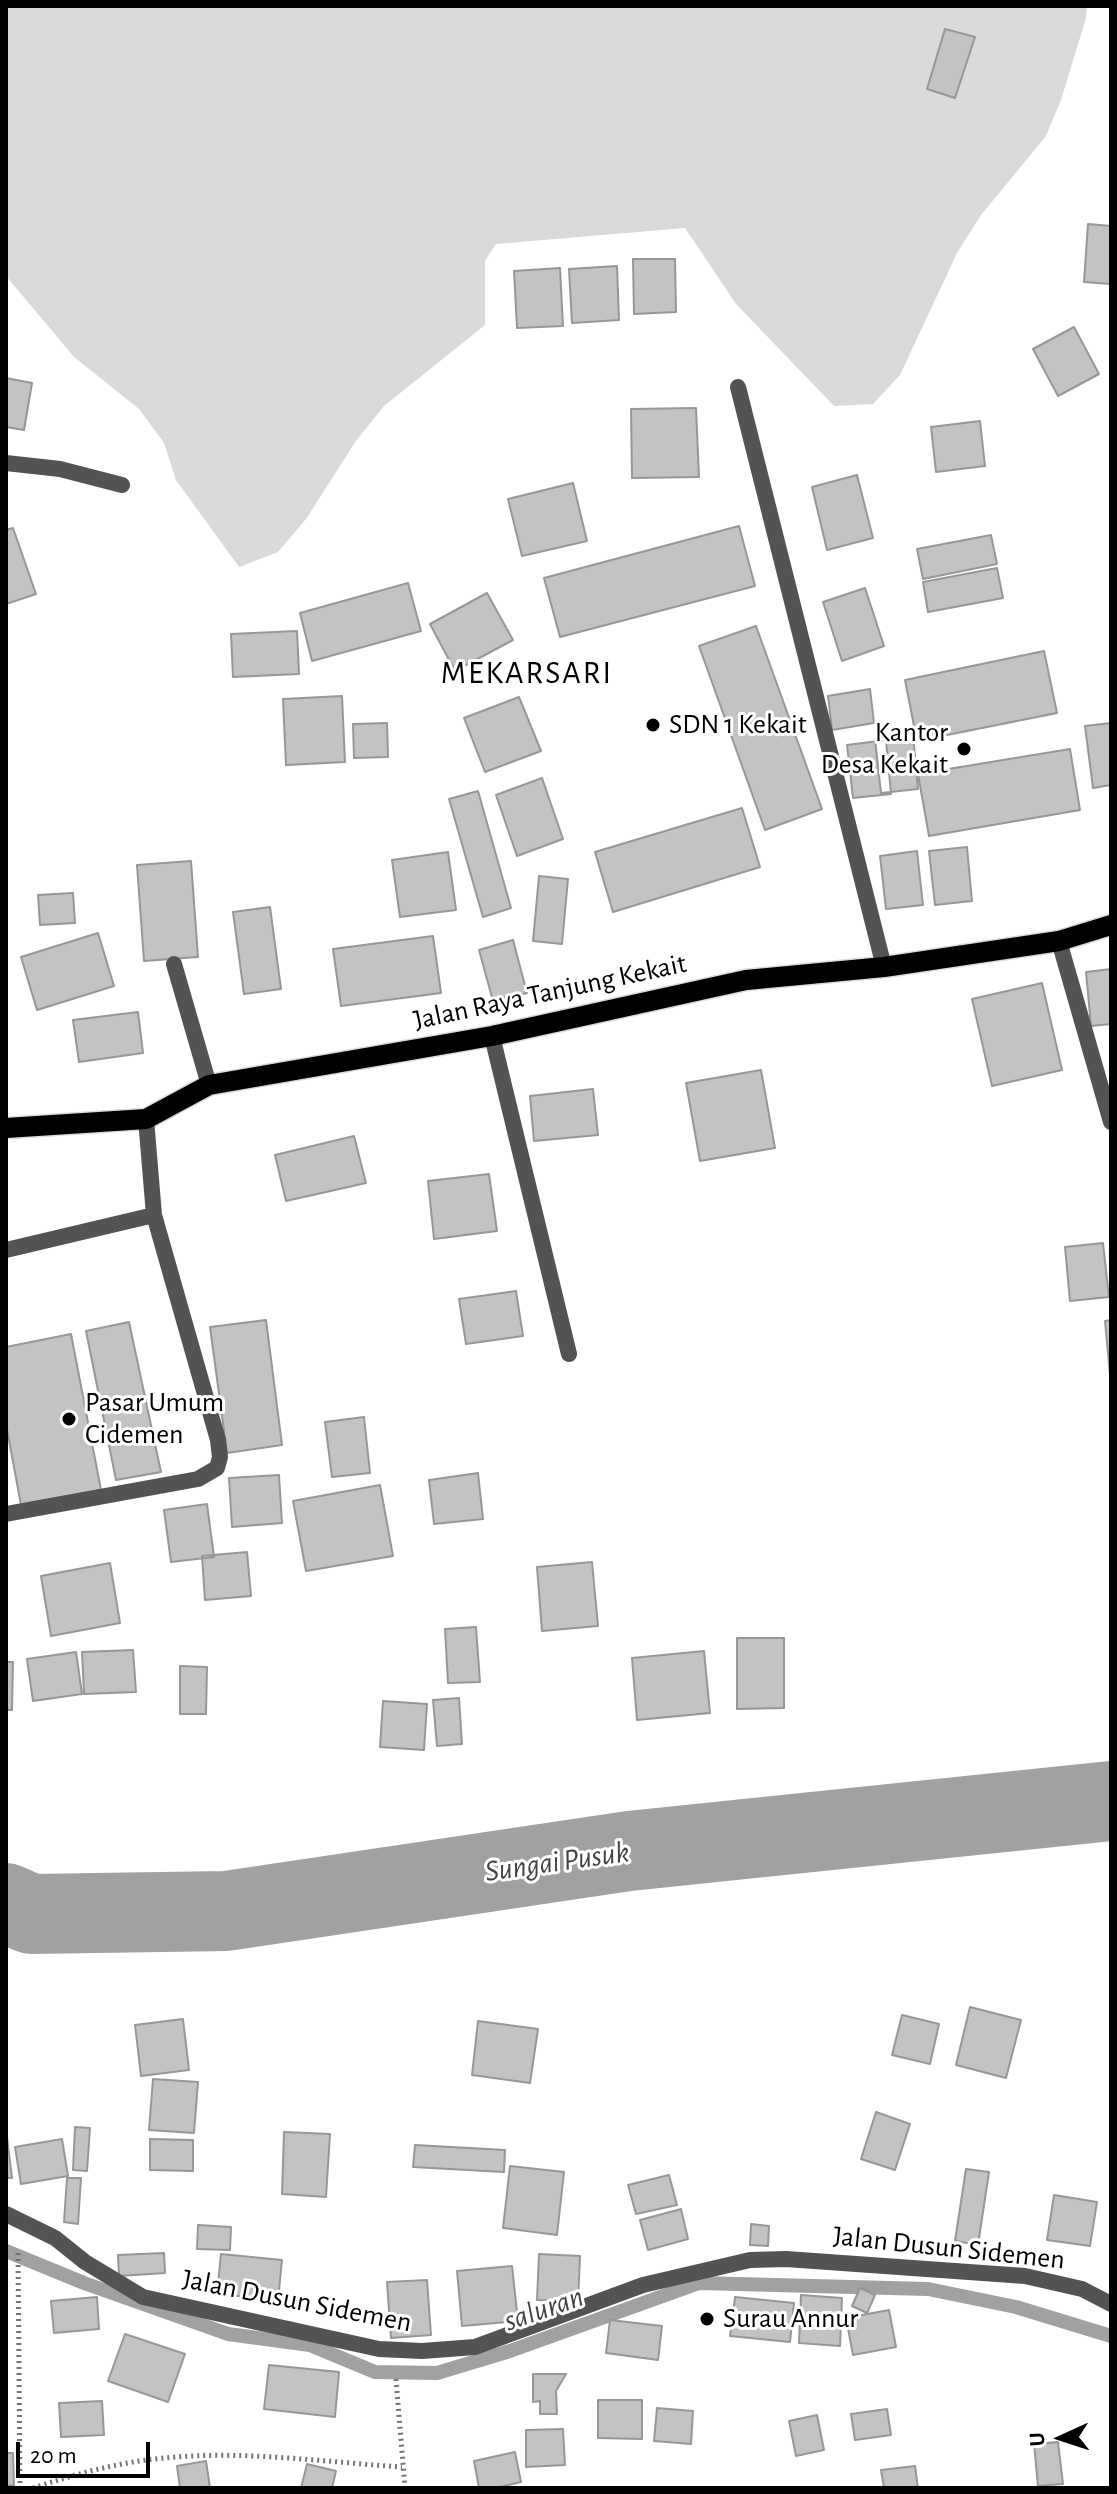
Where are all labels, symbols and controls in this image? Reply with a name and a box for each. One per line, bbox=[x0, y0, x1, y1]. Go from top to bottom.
district label: MEKARSARI bbox=[441, 654, 613, 692]
place label: SDN 1 Kekait bbox=[669, 708, 807, 742]
marker: SDN 1 Kekait bbox=[644, 716, 662, 734]
place label: Kantor Desa Kekait bbox=[821, 716, 948, 782]
marker: Kantor Desa Kekait bbox=[955, 740, 973, 758]
street label: Jalan Raya Tanjung Kekait bbox=[411, 947, 689, 1037]
place label: Pasar Umum Cidemen bbox=[85, 1386, 224, 1452]
marker: Pasar Umum Cidemen bbox=[60, 1410, 78, 1428]
water label: Sungai Pusuk bbox=[483, 1834, 631, 1890]
street label: Jalan Dusun Sidemen bbox=[832, 2219, 1066, 2277]
street label: Jalan Dusun Sidemen bbox=[180, 2262, 414, 2340]
water label: saluran bbox=[500, 2279, 588, 2339]
place label: Surau Annur bbox=[723, 2302, 858, 2336]
marker: Surau Annur bbox=[698, 2310, 716, 2328]
north arrow bbox=[1021, 2398, 1101, 2478]
scale bar bbox=[20, 2426, 154, 2476]
text: U bbox=[1026, 2432, 1048, 2447]
text: 20 m bbox=[30, 2444, 77, 2468]

